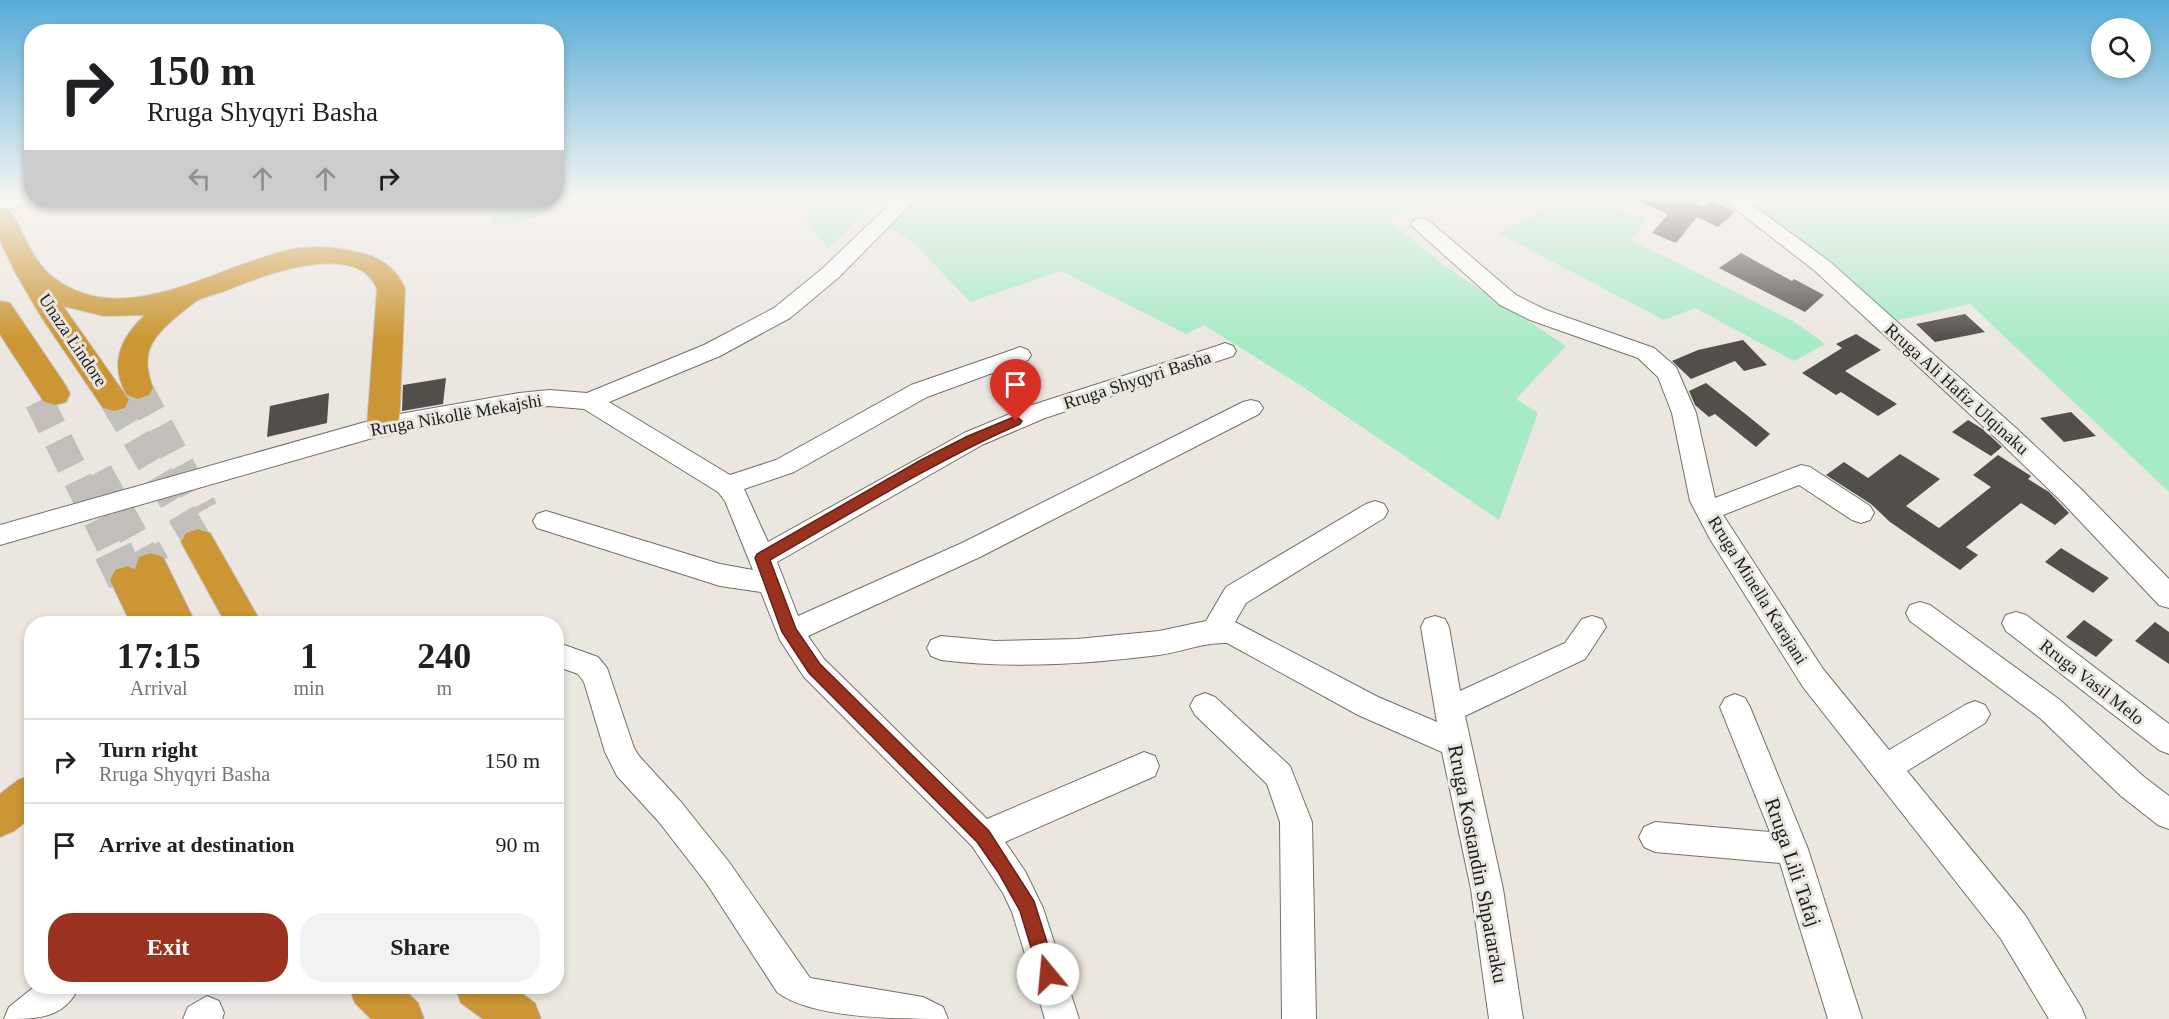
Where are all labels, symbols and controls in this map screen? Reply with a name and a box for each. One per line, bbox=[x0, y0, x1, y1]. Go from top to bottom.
map controls bbox=[2091, 18, 2151, 78]
button: search bbox=[2091, 18, 2151, 78]
icon: right bbox=[48, 48, 126, 126]
text: 150 m bbox=[147, 48, 256, 94]
text: Rruga Shyqyri Basha bbox=[147, 97, 378, 127]
icon: left bbox=[183, 162, 216, 195]
icon: ahead bbox=[246, 162, 279, 195]
icon: ahead bbox=[309, 162, 342, 195]
icon: right bbox=[372, 162, 405, 195]
street label: Unaza Lindore bbox=[35, 290, 111, 390]
street label: Rruga Ali Hafiz Ulqinaku bbox=[1881, 319, 2033, 459]
street label: Rruga Shyqyri Basha bbox=[1061, 347, 1213, 413]
pin bbox=[990, 359, 1041, 421]
icon: arrive bbox=[999, 368, 1032, 401]
street label: Rruga Nikollë Mekajshi bbox=[369, 390, 543, 440]
street label: Rruga Minella Karajani bbox=[1704, 512, 1812, 668]
street label: Rruga Vasil Melo bbox=[2036, 635, 2148, 729]
text: 17:15 bbox=[117, 636, 201, 676]
text: 1 bbox=[300, 636, 318, 676]
text: 240 bbox=[417, 636, 471, 676]
text: Arrival bbox=[130, 677, 188, 699]
text: min bbox=[293, 677, 325, 699]
text: m bbox=[437, 677, 452, 699]
text: Turn right bbox=[99, 737, 198, 762]
street label: Rruga Kostandin Shpataraku bbox=[1443, 743, 1513, 986]
icon: right bbox=[48, 745, 81, 778]
text: 150 m bbox=[484, 748, 540, 773]
text: Rruga Shyqyri Basha bbox=[99, 763, 270, 785]
street label: Rruga Lili Tafaj bbox=[1760, 794, 1826, 930]
icon: arrive bbox=[48, 829, 81, 862]
text: Arrive at destination bbox=[99, 832, 295, 857]
text: 90 m bbox=[495, 832, 540, 857]
button: Exit bbox=[48, 913, 288, 982]
button: Share bbox=[300, 913, 540, 982]
position arrow bbox=[1016, 942, 1080, 1006]

